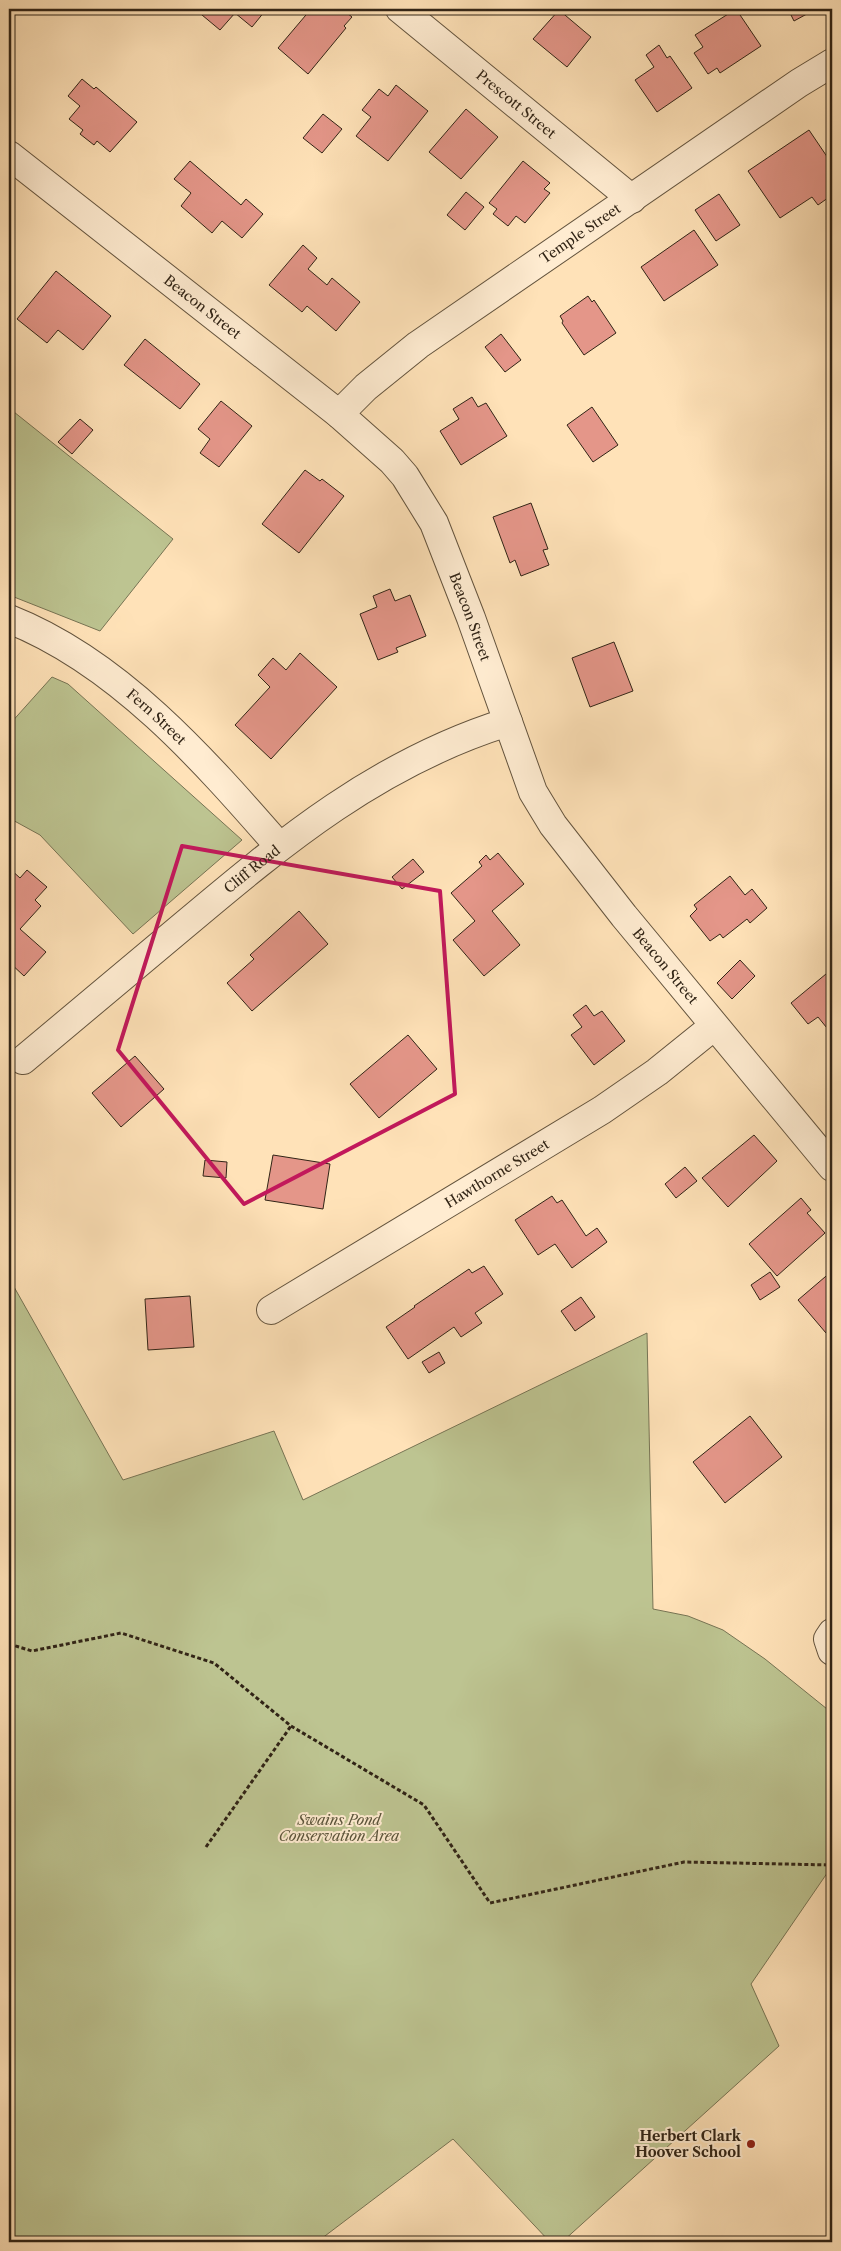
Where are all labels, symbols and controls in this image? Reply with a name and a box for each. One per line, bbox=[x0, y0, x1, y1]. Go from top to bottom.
street label: Prescott Street bbox=[472, 66, 560, 142]
street label: Temple Street bbox=[536, 199, 624, 267]
street label: Beacon Street bbox=[160, 271, 245, 343]
street label: Beacon Street bbox=[445, 570, 495, 664]
street label: Fern Street bbox=[123, 685, 190, 749]
street label: Cliff Road bbox=[220, 841, 284, 897]
street label: Beacon Street bbox=[629, 924, 702, 1008]
street label: Hawthorne Street bbox=[441, 1135, 552, 1212]
park label: Swains Pond Conservation Area bbox=[279, 1811, 400, 1845]
place label: Herbert Clark Hoover School bbox=[635, 2127, 742, 2161]
marker: Herbert Clark Hoover School bbox=[745, 2138, 757, 2150]

